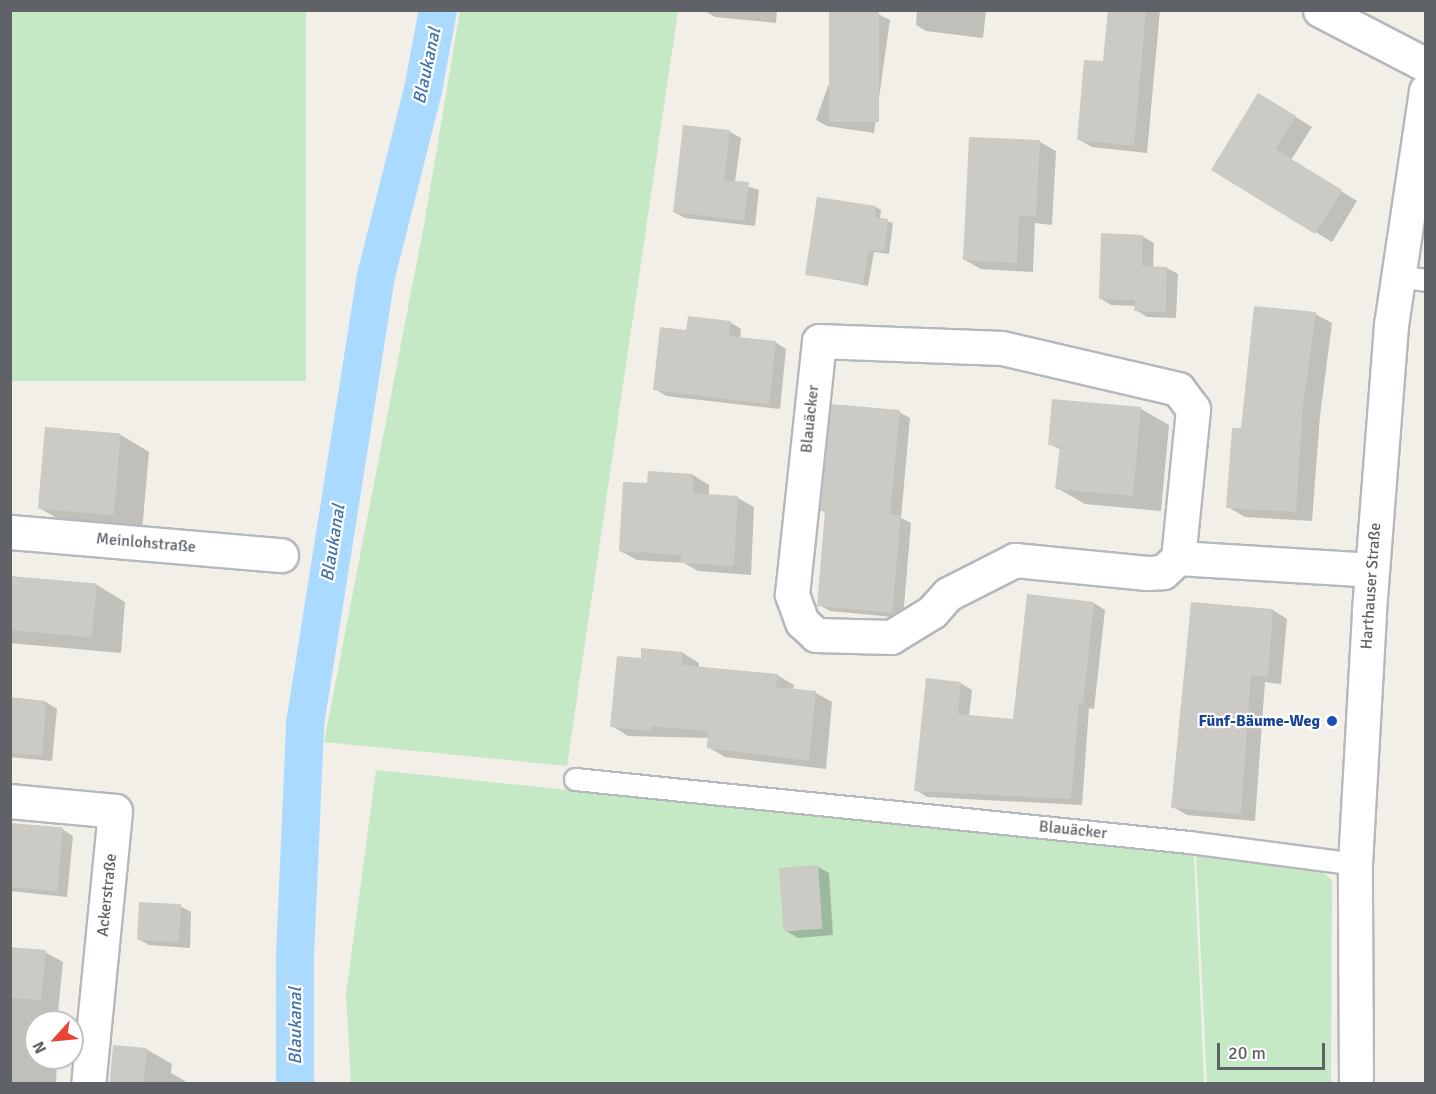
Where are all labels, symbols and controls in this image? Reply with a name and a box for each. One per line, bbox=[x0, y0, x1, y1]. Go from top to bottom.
water label: Blaukanal bbox=[408, 26, 446, 106]
street label: Blauäcker bbox=[797, 384, 823, 454]
water label: Blaukanal bbox=[316, 503, 350, 583]
street label: Harthauser Straße bbox=[1357, 522, 1385, 650]
street label: Meinlohstraße bbox=[95, 529, 197, 557]
place label: Fünf-Bäume-Weg bbox=[1199, 711, 1320, 731]
marker: Fünf-Bäume-Weg bbox=[1325, 714, 1339, 728]
street label: Blauäcker bbox=[1038, 817, 1108, 843]
street label: Ackerstraße bbox=[93, 853, 121, 937]
water label: Blaukanal bbox=[284, 987, 306, 1065]
north arrow bbox=[24, 1010, 84, 1070]
scale bar bbox=[1220, 1031, 1328, 1069]
text: N bbox=[28, 1038, 51, 1057]
text: 20 m bbox=[1228, 1042, 1266, 1064]

